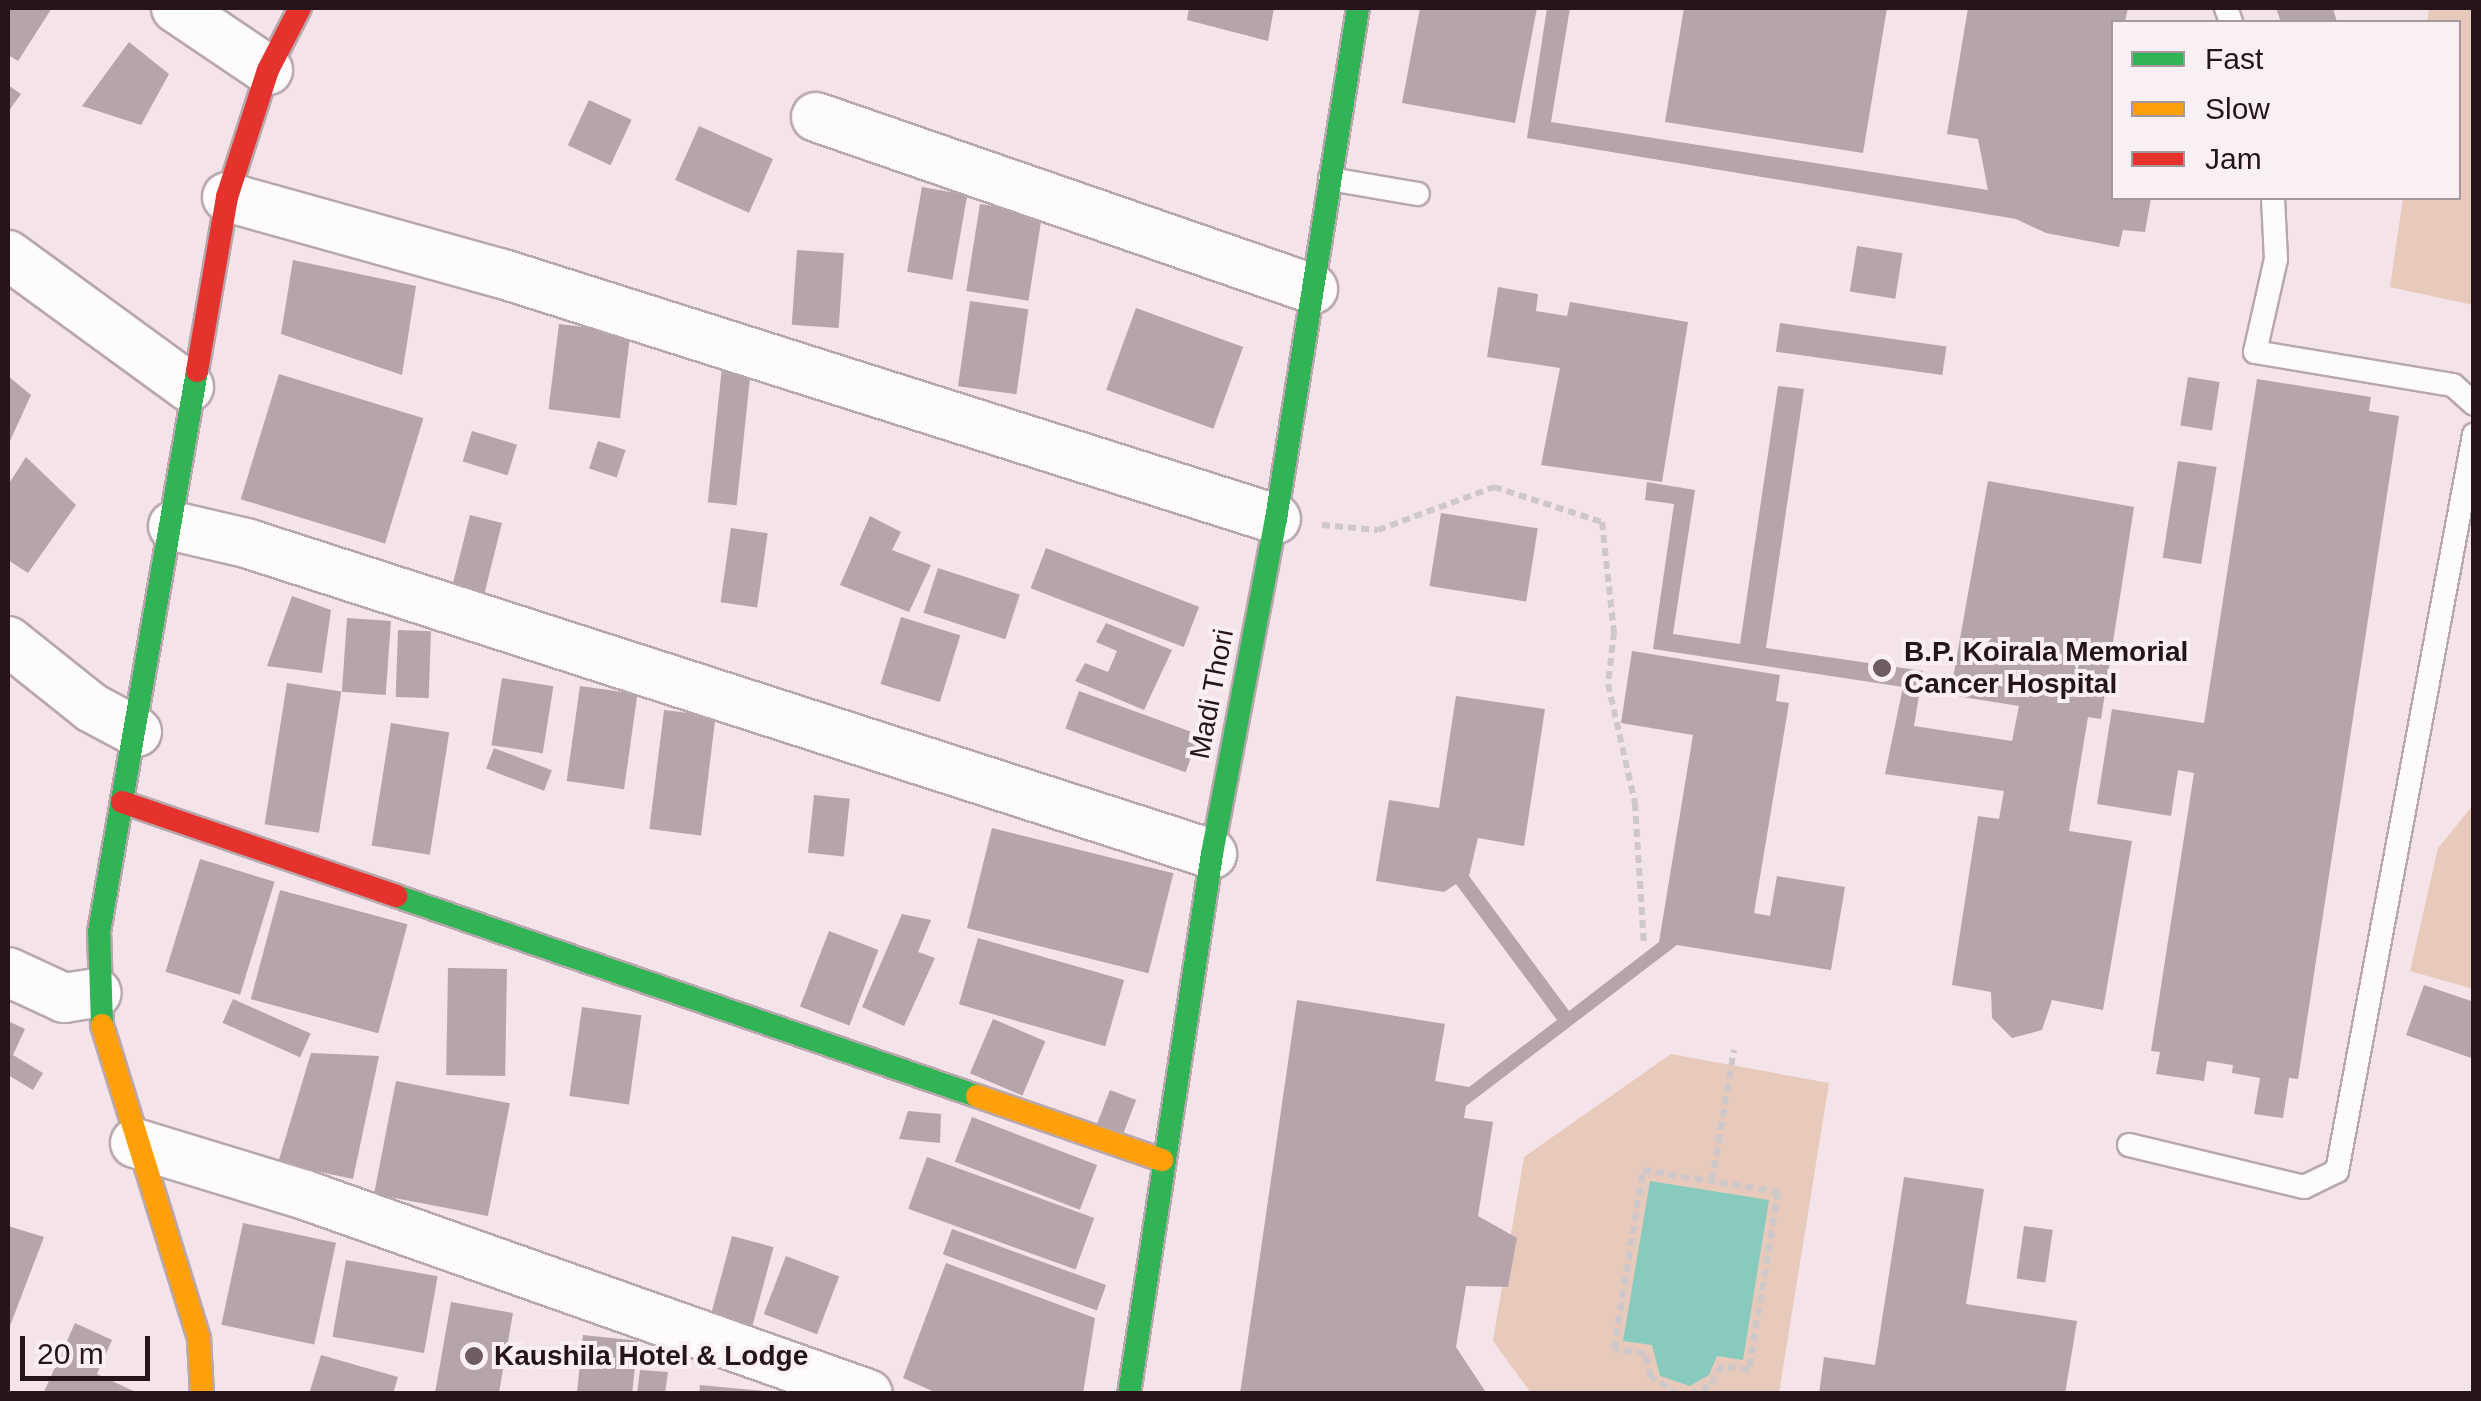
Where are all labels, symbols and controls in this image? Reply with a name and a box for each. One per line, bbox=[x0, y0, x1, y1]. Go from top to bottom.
legend bbox=[2111, 20, 2461, 200]
text: Fast bbox=[2205, 42, 2263, 75]
text: Slow bbox=[2205, 92, 2270, 125]
text: Jam bbox=[2205, 142, 2262, 175]
street label: Madi Thori bbox=[1183, 626, 1241, 762]
place label: B.P. Koirala Memorial Cancer Hospital bbox=[1904, 635, 2188, 701]
marker: B.P. Koirala Memorial Cancer Hospital bbox=[1869, 655, 1895, 681]
scale bar bbox=[25, 1316, 155, 1378]
text: 20 m bbox=[37, 1337, 104, 1370]
place label: Kaushila Hotel & Lodge bbox=[494, 1339, 808, 1373]
marker: Kaushila Hotel & Lodge bbox=[463, 1345, 485, 1367]

